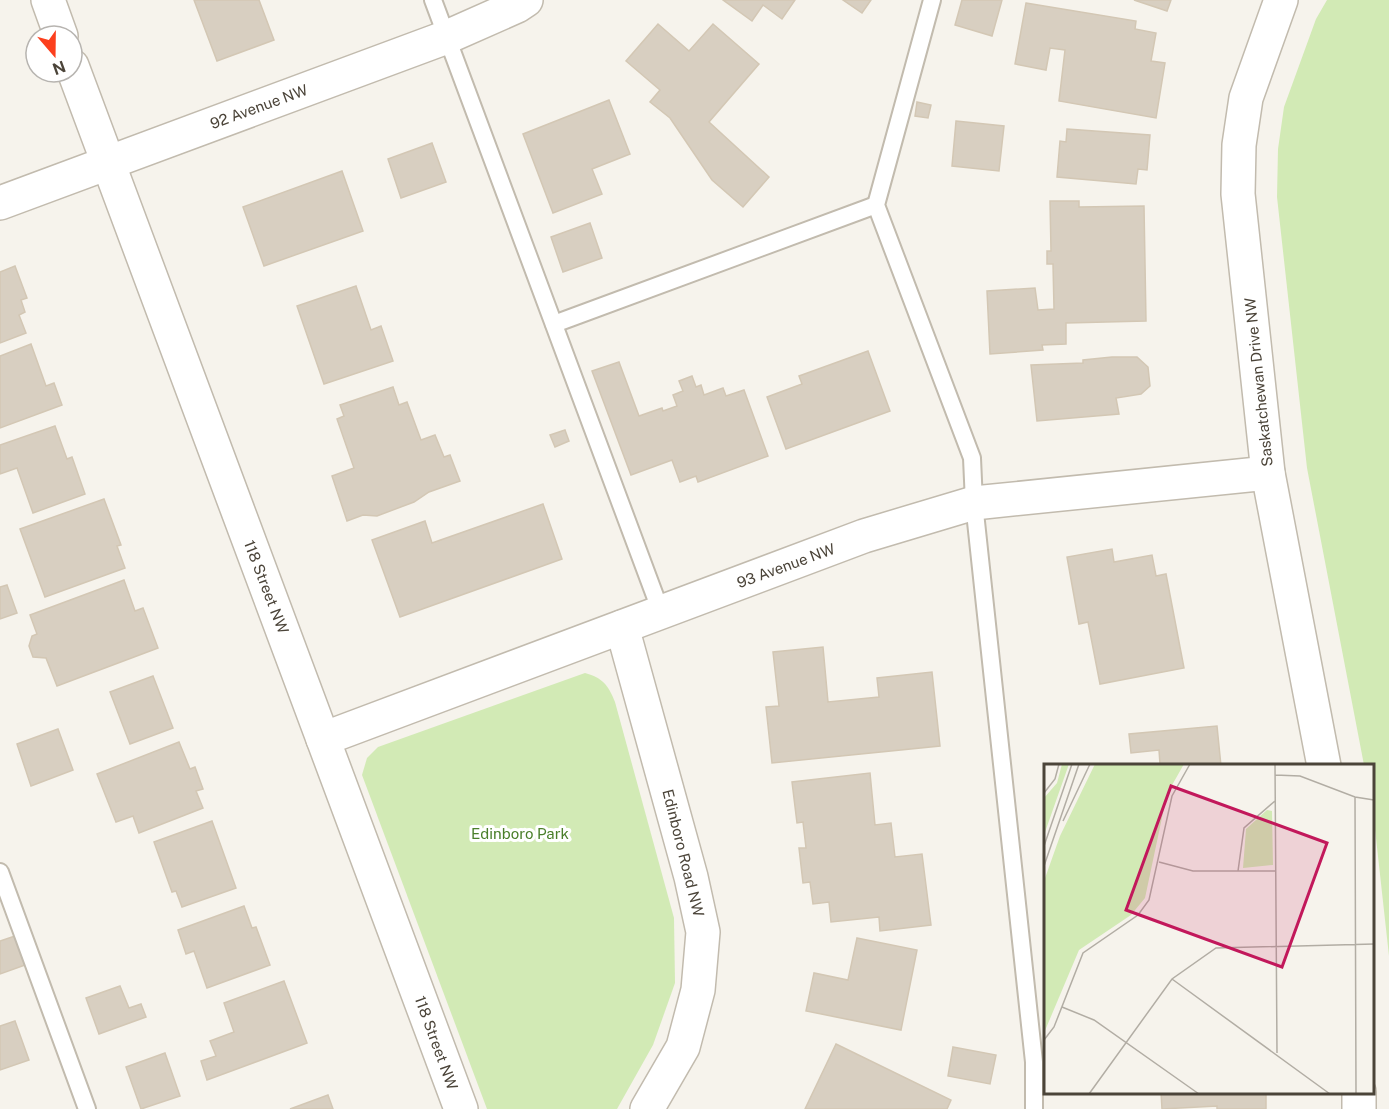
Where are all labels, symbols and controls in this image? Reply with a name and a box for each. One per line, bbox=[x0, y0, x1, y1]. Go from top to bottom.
north arrow bbox=[24, 24, 84, 84]
text: N bbox=[50, 57, 68, 79]
street label: 92 Avenue NW bbox=[208, 81, 310, 132]
street label: Saskatchewan Drive NW bbox=[1241, 297, 1276, 467]
street label: 118 Street NW bbox=[241, 538, 292, 636]
street label: 93 Avenue NW bbox=[735, 540, 837, 591]
inset map bbox=[1044, 764, 1374, 1094]
street label: Edinboro Road NW bbox=[659, 787, 708, 918]
park label: Edinboro Park bbox=[471, 825, 569, 842]
street label: 118 Street NW bbox=[412, 994, 461, 1092]

